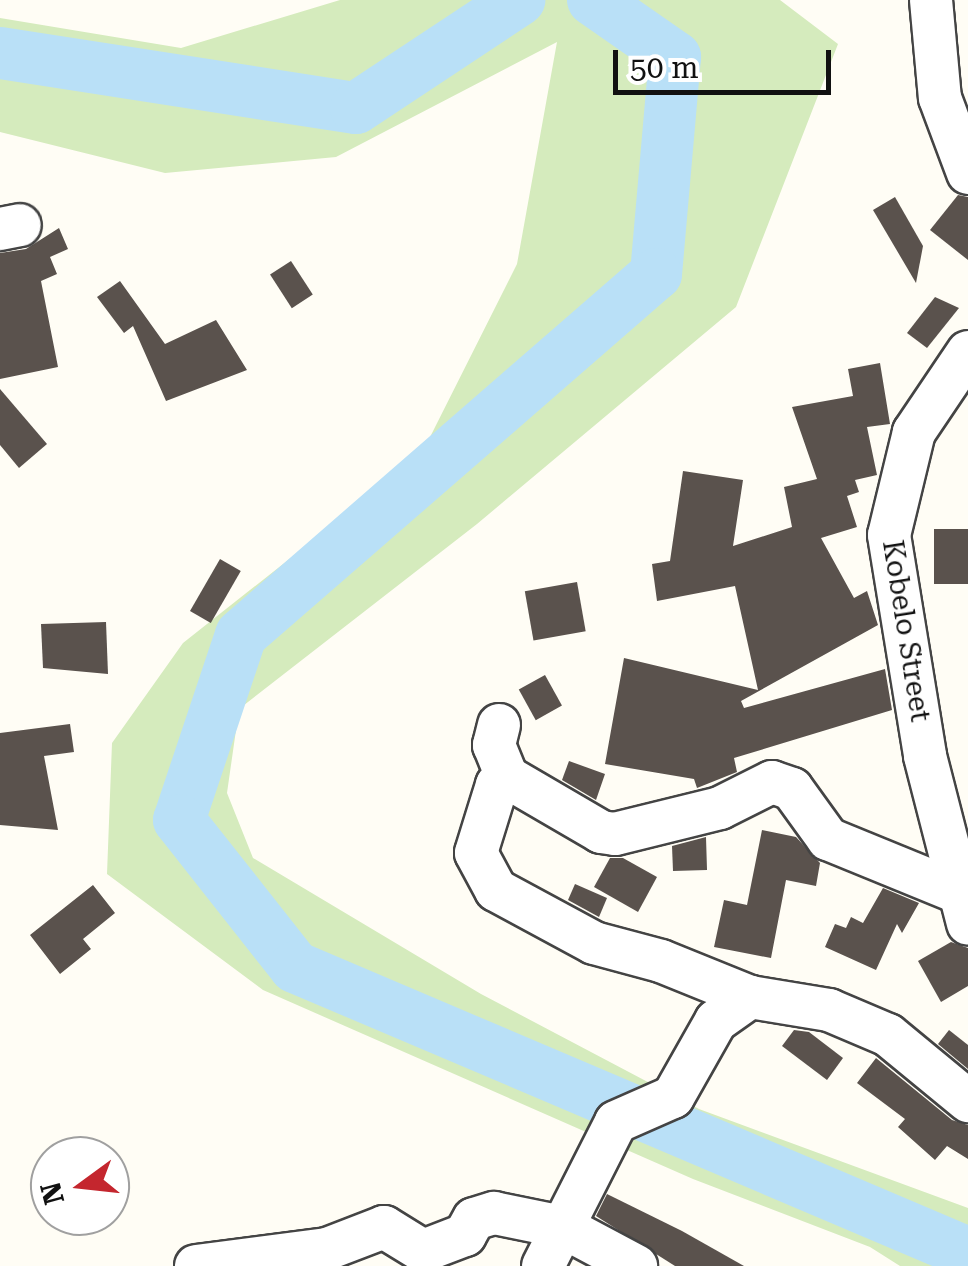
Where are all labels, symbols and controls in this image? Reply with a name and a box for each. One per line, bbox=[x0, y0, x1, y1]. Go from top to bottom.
scale bar bbox=[618, 30, 836, 92]
text: 50 m bbox=[630, 50, 699, 85]
street label: Kobelo Street bbox=[875, 538, 937, 724]
north arrow bbox=[30, 1136, 130, 1236]
text: N bbox=[34, 1179, 71, 1208]

